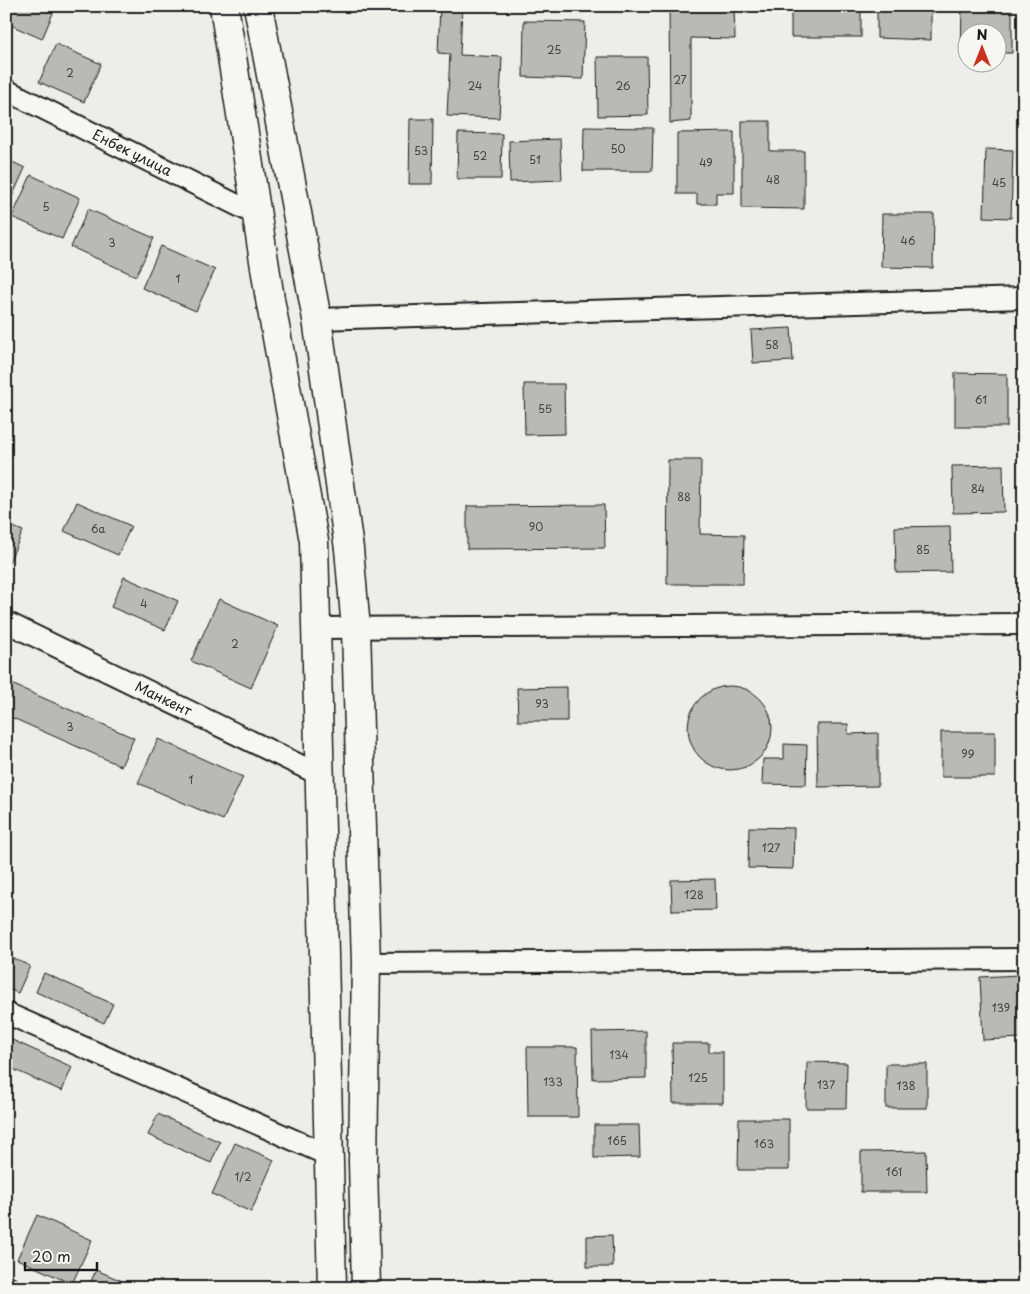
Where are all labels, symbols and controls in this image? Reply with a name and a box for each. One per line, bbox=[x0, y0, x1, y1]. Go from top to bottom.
north arrow bbox=[958, 22, 1008, 72]
text: N bbox=[976, 24, 988, 45]
house number: 25 bbox=[547, 41, 561, 58]
house number: 2 bbox=[66, 64, 74, 81]
house number: 27 bbox=[673, 71, 687, 88]
house number: 24 bbox=[468, 77, 482, 94]
house number: 26 bbox=[615, 77, 631, 94]
street label: Енбек улица bbox=[89, 124, 176, 181]
house number: 50 bbox=[610, 140, 626, 157]
house number: 53 bbox=[414, 142, 428, 159]
house number: 52 bbox=[473, 147, 487, 164]
house number: 51 bbox=[529, 151, 541, 168]
house number: 49 bbox=[699, 154, 713, 171]
house number: 48 bbox=[766, 171, 780, 188]
house number: 45 bbox=[992, 174, 1006, 191]
house number: 5 bbox=[42, 198, 50, 215]
house number: 46 bbox=[901, 232, 916, 249]
house number: 3 bbox=[108, 234, 116, 251]
house number: 1 bbox=[176, 270, 181, 287]
house number: 58 bbox=[765, 336, 779, 353]
house number: 61 bbox=[975, 391, 987, 408]
house number: 55 bbox=[538, 400, 552, 417]
house number: 84 bbox=[971, 480, 985, 497]
house number: 88 bbox=[677, 488, 691, 505]
house number: 90 bbox=[529, 518, 543, 535]
house number: 6а bbox=[91, 520, 105, 537]
house number: 85 bbox=[916, 541, 930, 558]
house number: 4 bbox=[140, 595, 148, 612]
house number: 2 bbox=[231, 635, 239, 652]
street label: Манкент bbox=[131, 675, 196, 721]
house number: 93 bbox=[535, 695, 549, 712]
house number: 3 bbox=[66, 718, 74, 735]
house number: 99 bbox=[961, 745, 975, 762]
house number: 1 bbox=[189, 771, 194, 788]
house number: 127 bbox=[762, 839, 780, 856]
house number: 128 bbox=[684, 886, 704, 903]
house number: 139 bbox=[992, 999, 1010, 1016]
house number: 134 bbox=[609, 1046, 629, 1063]
house number: 125 bbox=[688, 1069, 708, 1086]
house number: 133 bbox=[543, 1073, 563, 1090]
house number: 137 bbox=[817, 1076, 835, 1093]
house number: 138 bbox=[896, 1077, 916, 1094]
house number: 165 bbox=[607, 1132, 627, 1149]
house number: 163 bbox=[754, 1135, 774, 1152]
house number: 161 bbox=[886, 1163, 902, 1180]
house number: 1/2 bbox=[234, 1168, 252, 1185]
scale bar bbox=[25, 1239, 98, 1271]
text: 20 m bbox=[32, 1244, 71, 1267]

